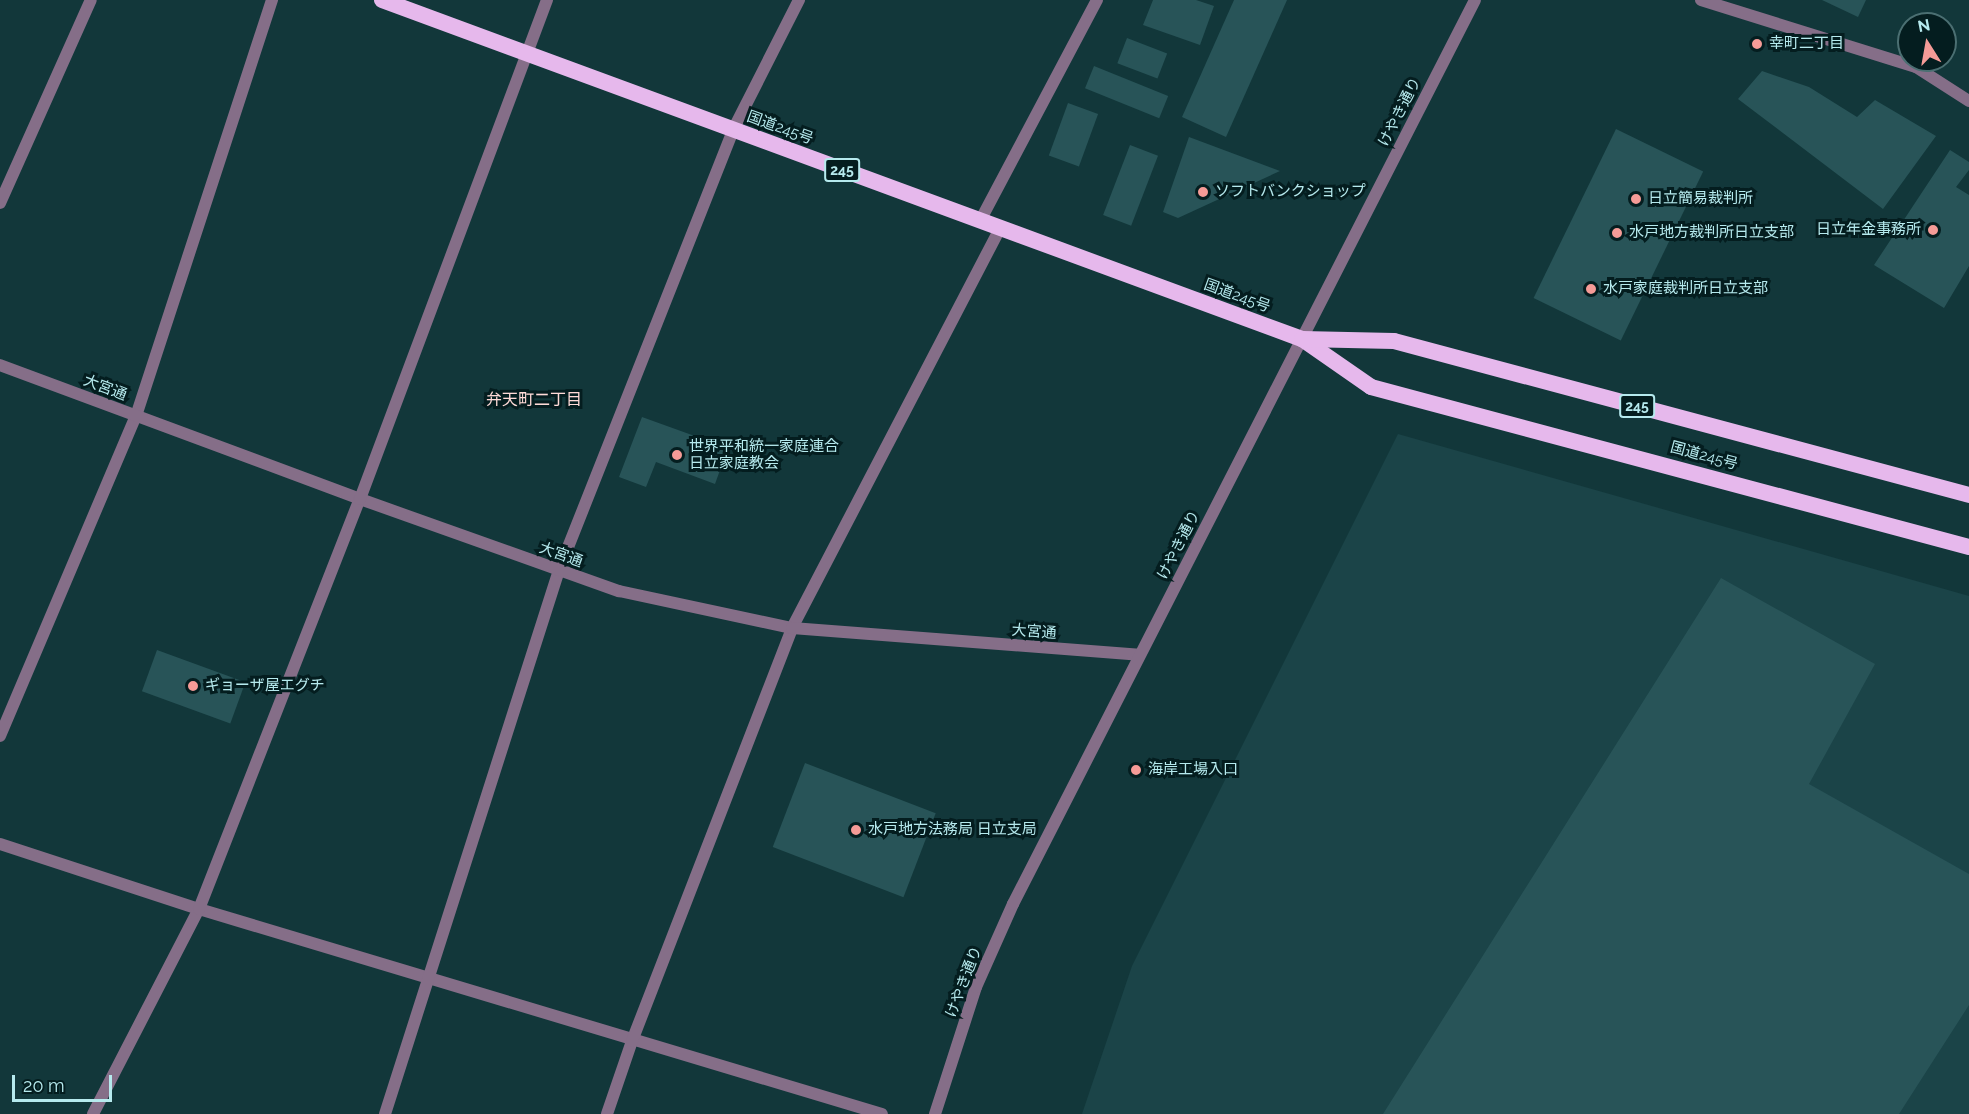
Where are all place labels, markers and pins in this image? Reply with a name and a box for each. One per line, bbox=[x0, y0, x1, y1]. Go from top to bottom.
place label: 幸町二丁目 bbox=[1769, 35, 1844, 53]
marker: 幸町二丁目 bbox=[1750, 37, 1764, 51]
place label: ソフトバンクショップ bbox=[1215, 183, 1365, 201]
marker: ソフトバンクショップ bbox=[1196, 185, 1210, 199]
place label: 日立簡易裁判所 bbox=[1648, 190, 1753, 208]
marker: 日立簡易裁判所 bbox=[1629, 192, 1643, 206]
place label: 日立年金事務所 bbox=[1816, 221, 1921, 239]
marker: 日立年金事務所 bbox=[1926, 223, 1940, 237]
place label: 水戸地方裁判所日立支部 bbox=[1629, 224, 1794, 242]
marker: 水戸地方裁判所日立支部 bbox=[1610, 226, 1624, 240]
place label: 水戸家庭裁判所日立支部 bbox=[1603, 280, 1768, 298]
marker: 水戸家庭裁判所日立支部 bbox=[1584, 282, 1598, 296]
place label: 世界平和統一家庭連合 日立家庭教会 bbox=[689, 437, 839, 472]
marker: 世界平和統一家庭連合 日立家庭教会 bbox=[670, 448, 684, 462]
place label: ギョーザ屋エグチ bbox=[205, 677, 325, 695]
marker: ギョーザ屋エグチ bbox=[186, 679, 200, 693]
place label: 海岸工場入口 bbox=[1148, 761, 1238, 779]
marker: 海岸工場入口 bbox=[1129, 763, 1143, 777]
place label: 水戸地方法務局 日立支局 bbox=[868, 821, 1037, 839]
marker: 水戸地方法務局 日立支局 bbox=[849, 823, 863, 837]

